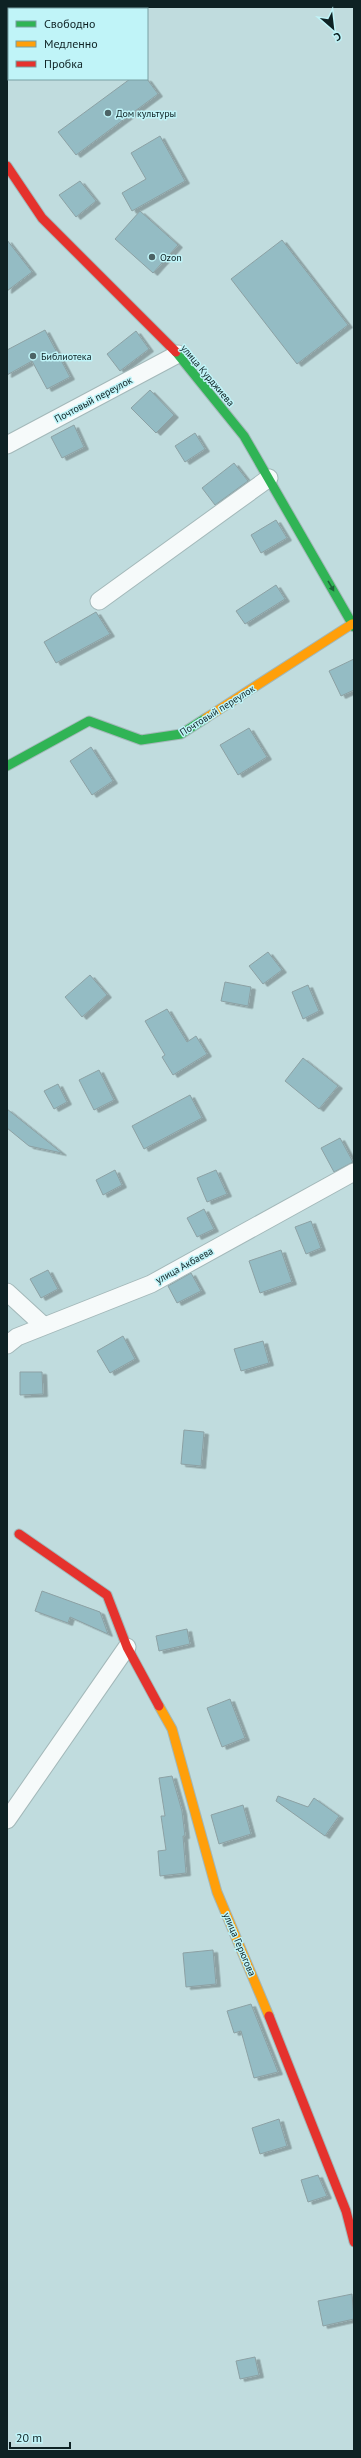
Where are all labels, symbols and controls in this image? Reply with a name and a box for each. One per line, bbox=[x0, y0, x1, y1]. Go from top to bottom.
legend bbox=[8, 8, 148, 80]
north arrow bbox=[313, 8, 353, 48]
text: Свободно bbox=[44, 16, 95, 31]
text: С bbox=[332, 29, 344, 44]
text: Медленно bbox=[44, 36, 98, 51]
text: Пробка bbox=[44, 56, 83, 71]
place label: Дом культуры bbox=[116, 107, 176, 120]
marker: Дом культуры bbox=[103, 108, 113, 118]
place label: Ozon bbox=[160, 251, 182, 264]
marker: Ozon bbox=[147, 252, 157, 262]
street label: улица Курджиева bbox=[178, 342, 237, 409]
place label: Библиотека bbox=[41, 350, 92, 363]
marker: Библиотека bbox=[28, 351, 38, 361]
street label: Почтовый переулок bbox=[52, 373, 135, 425]
one-way arrow bbox=[327, 580, 334, 592]
street label: Почтовый переулок bbox=[177, 682, 257, 739]
street label: улица Акбаева bbox=[153, 1244, 215, 1287]
street label: улица Герюгова bbox=[220, 1910, 259, 1978]
scale bar bbox=[10, 2424, 70, 2450]
text: 20 m bbox=[16, 2430, 42, 2445]

